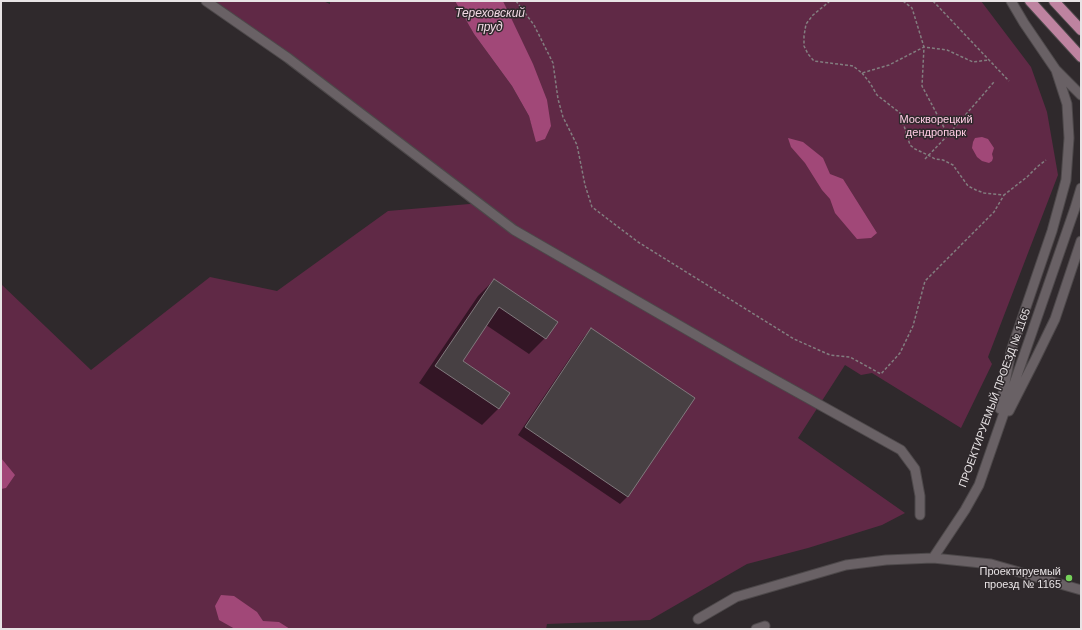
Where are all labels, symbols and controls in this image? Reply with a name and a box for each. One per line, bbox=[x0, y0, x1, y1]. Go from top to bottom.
water label: Тереховский пруд bbox=[455, 7, 525, 35]
park label: Москворецкий дендропарк bbox=[899, 113, 973, 139]
street label: ПРОЕКТИРУЕМЫЙ ПРОЕЗД № 1165 bbox=[956, 307, 1034, 489]
place label: Проектируемый проезд № 1165 bbox=[980, 565, 1061, 591]
marker: Проектируемый проезд № 1165 bbox=[1064, 573, 1074, 583]

